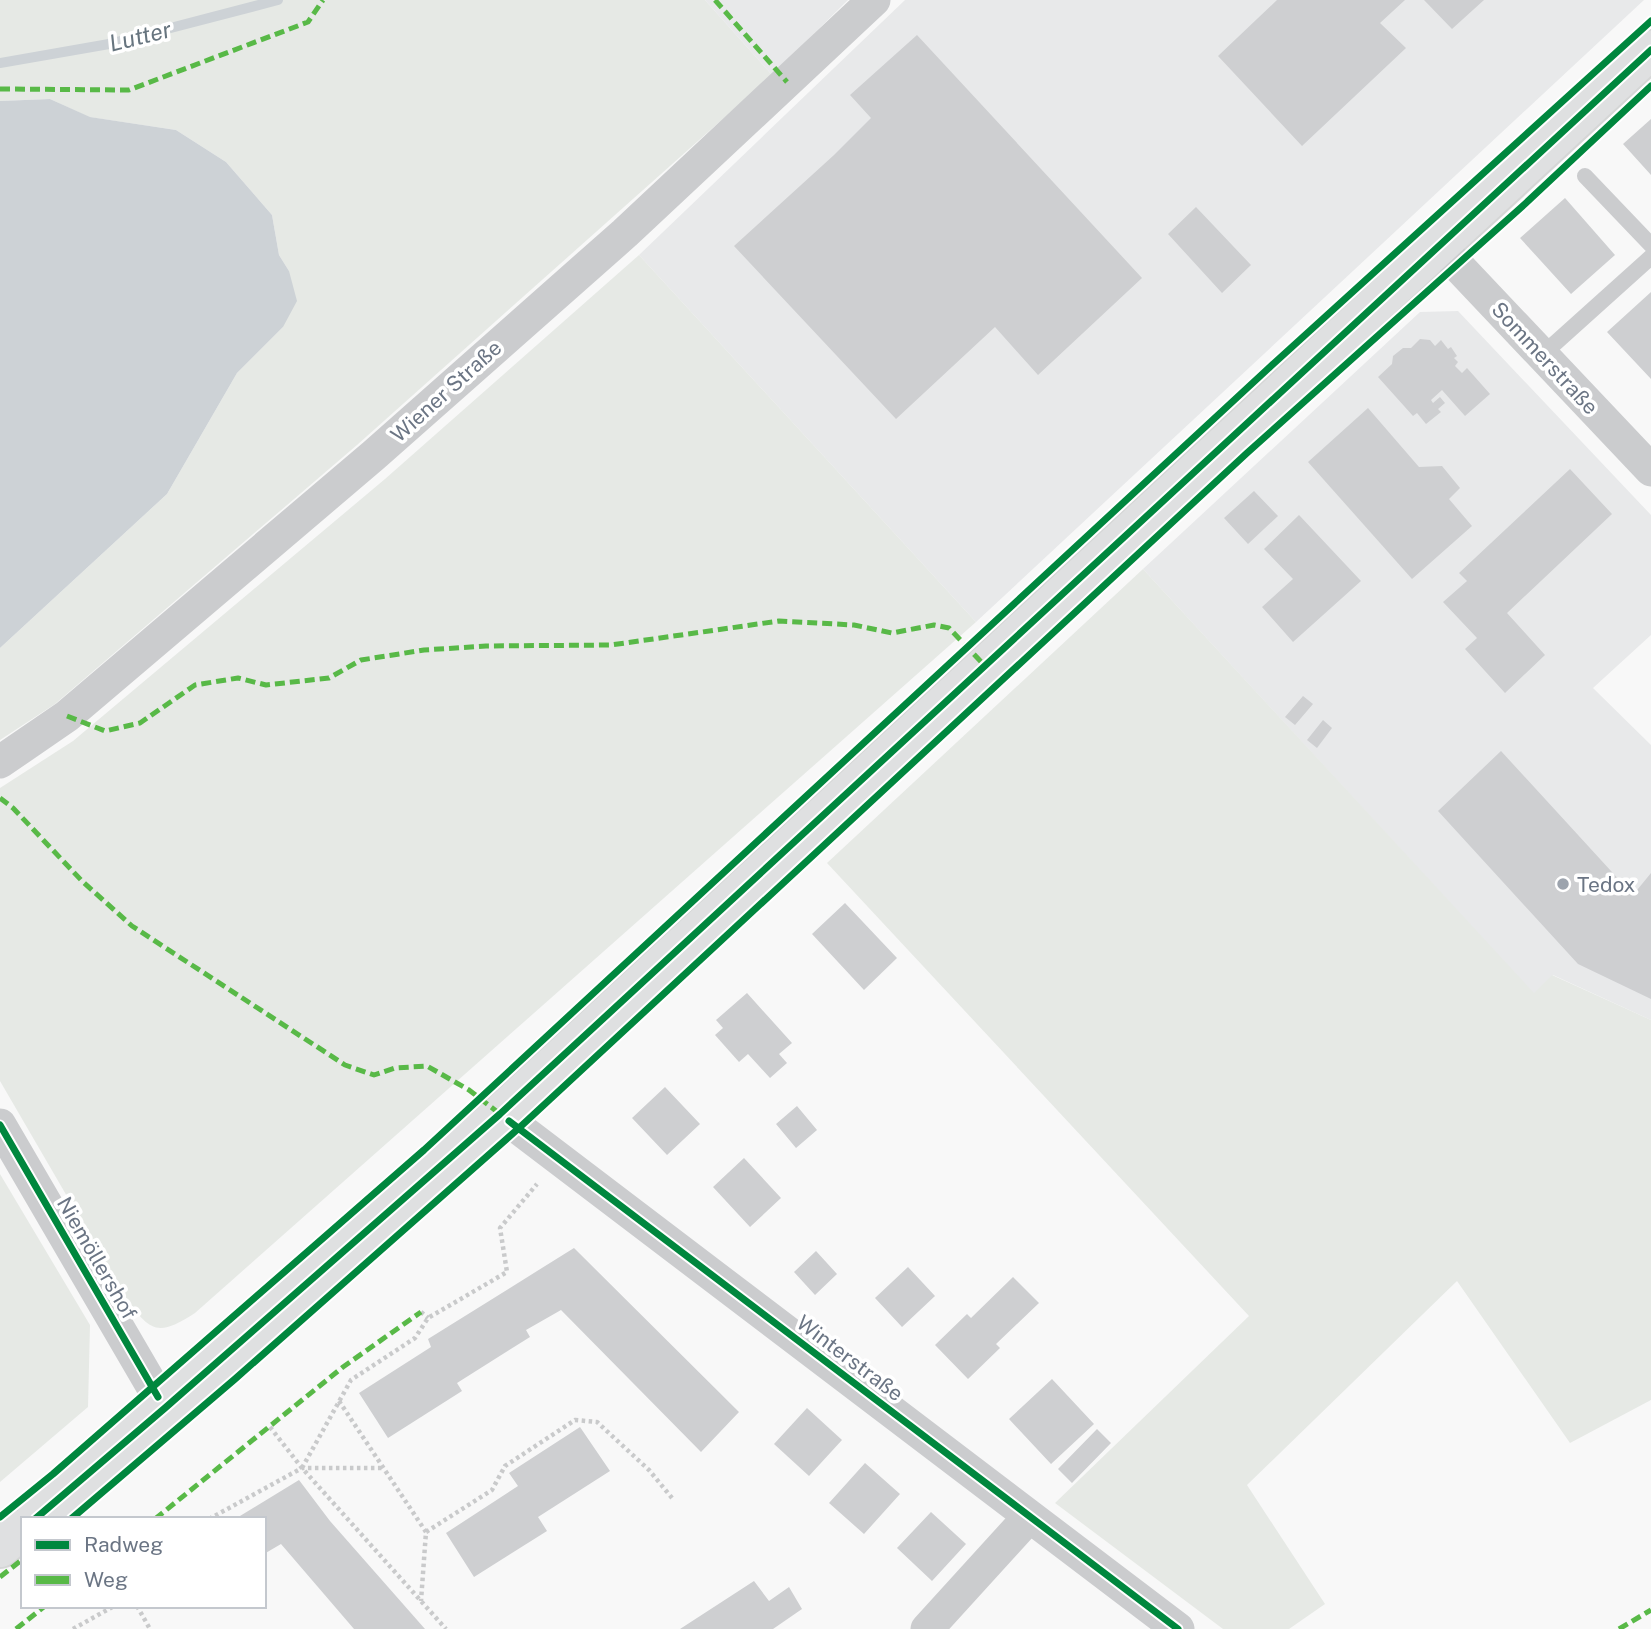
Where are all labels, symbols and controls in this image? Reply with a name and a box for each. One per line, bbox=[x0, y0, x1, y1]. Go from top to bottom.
water label: Lutter bbox=[106, 15, 174, 57]
street label: Sommerstraße bbox=[1487, 297, 1603, 419]
street label: Wiener Straße bbox=[386, 335, 506, 447]
place label: Tedox bbox=[1577, 872, 1636, 897]
marker: Tedox bbox=[1555, 876, 1571, 892]
street label: Niemöllershof bbox=[52, 1192, 142, 1324]
street label: Winterstraße bbox=[792, 1310, 908, 1406]
legend bbox=[21, 1517, 266, 1608]
text: Radweg bbox=[84, 1532, 163, 1557]
text: Weg bbox=[84, 1567, 128, 1592]

